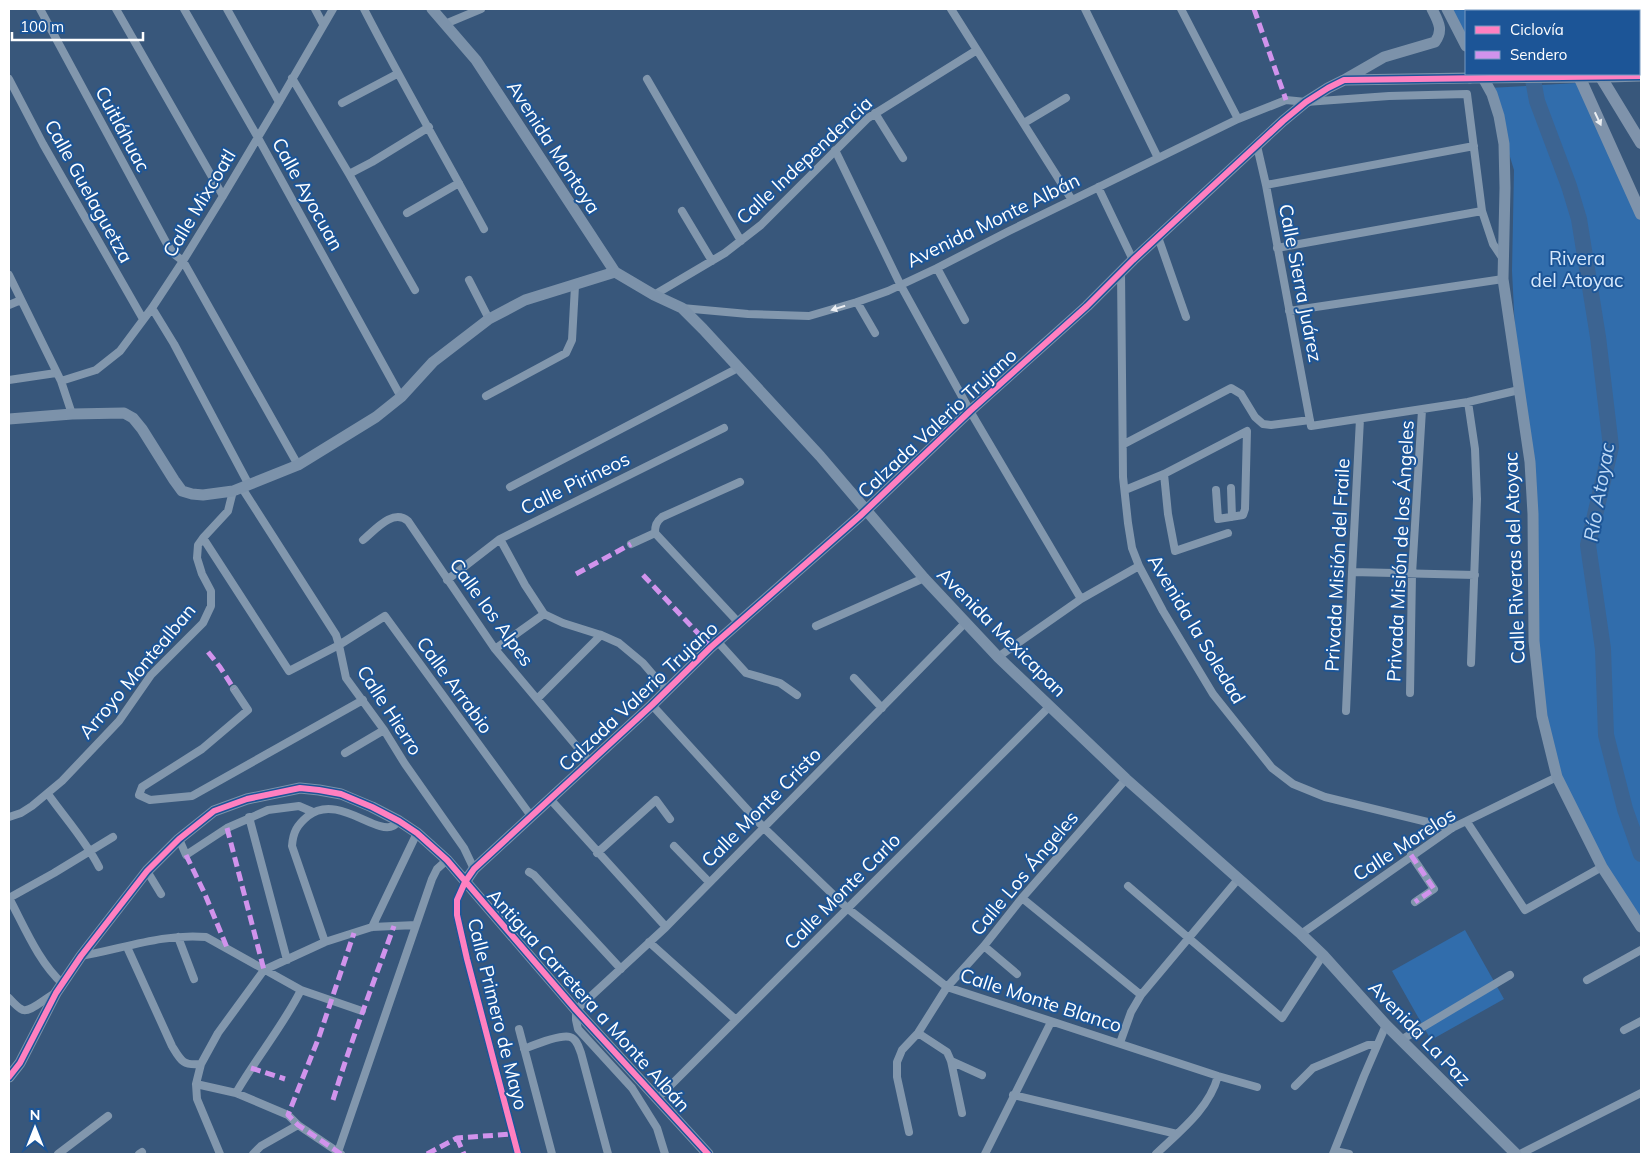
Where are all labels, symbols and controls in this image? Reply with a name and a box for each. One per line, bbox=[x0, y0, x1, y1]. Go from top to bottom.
scale bar bbox=[12, 10, 144, 42]
legend bbox=[1465, 10, 1640, 75]
text: 100 m bbox=[20, 17, 64, 36]
text: Ciclovía bbox=[1510, 20, 1564, 39]
text: Sendero bbox=[1510, 45, 1567, 64]
street label: Avenida Montoya bbox=[502, 76, 606, 218]
street label: Cuitláhuac bbox=[90, 82, 156, 176]
street label: Calle Independencia bbox=[731, 91, 877, 229]
one-way arrow bbox=[1593, 111, 1602, 126]
street label: Calle Guelaguetza bbox=[40, 115, 138, 267]
street label: Calle Ayocuan bbox=[267, 133, 349, 255]
street label: Calle Mixcoatl bbox=[157, 145, 241, 261]
street label: Avenida Monte Albán bbox=[902, 168, 1084, 272]
street label: Calle Sierra Juárez bbox=[1274, 202, 1328, 364]
park label: Rivera del Atoyac bbox=[1531, 246, 1623, 292]
one-way arrow bbox=[831, 304, 846, 312]
street label: Calzada Valerio Trujano bbox=[852, 343, 1022, 503]
street label: Privada Misión de los Ángeles bbox=[1381, 420, 1419, 682]
water label: Río Atoyac bbox=[1577, 440, 1620, 543]
street label: Calle Pirineos bbox=[516, 446, 634, 520]
street label: Calle Riveras del Atoyac bbox=[1498, 452, 1530, 664]
street label: Privada Misión del Fraile bbox=[1319, 458, 1355, 672]
street label: Avenida la Soledad bbox=[1143, 550, 1251, 708]
street label: Calle los Alpes bbox=[445, 553, 539, 671]
street label: Avenida Mexicapan bbox=[932, 562, 1072, 702]
street label: Arroyo Montealban bbox=[73, 599, 201, 743]
street label: Calzada Valerio Trujano bbox=[553, 616, 723, 776]
street label: Calle Arrabio bbox=[412, 632, 498, 738]
street label: Calle Hierro bbox=[352, 661, 428, 759]
street label: Calle Monte Cristo bbox=[696, 742, 826, 872]
street label: Calle Morelos bbox=[1348, 802, 1460, 886]
street label: Calle Los Ángeles bbox=[965, 806, 1083, 940]
street label: Calle Monte Carlo bbox=[779, 828, 905, 954]
street label: Antigua Carretera a Monte Albán bbox=[482, 883, 696, 1117]
street label: Calle Primero de Mayo bbox=[463, 916, 533, 1112]
street label: Calle Monte Blanco bbox=[957, 963, 1125, 1037]
street label: Avenida La Paz bbox=[1364, 975, 1476, 1091]
north arrow bbox=[10, 1103, 60, 1153]
text: N bbox=[30, 1106, 40, 1124]

